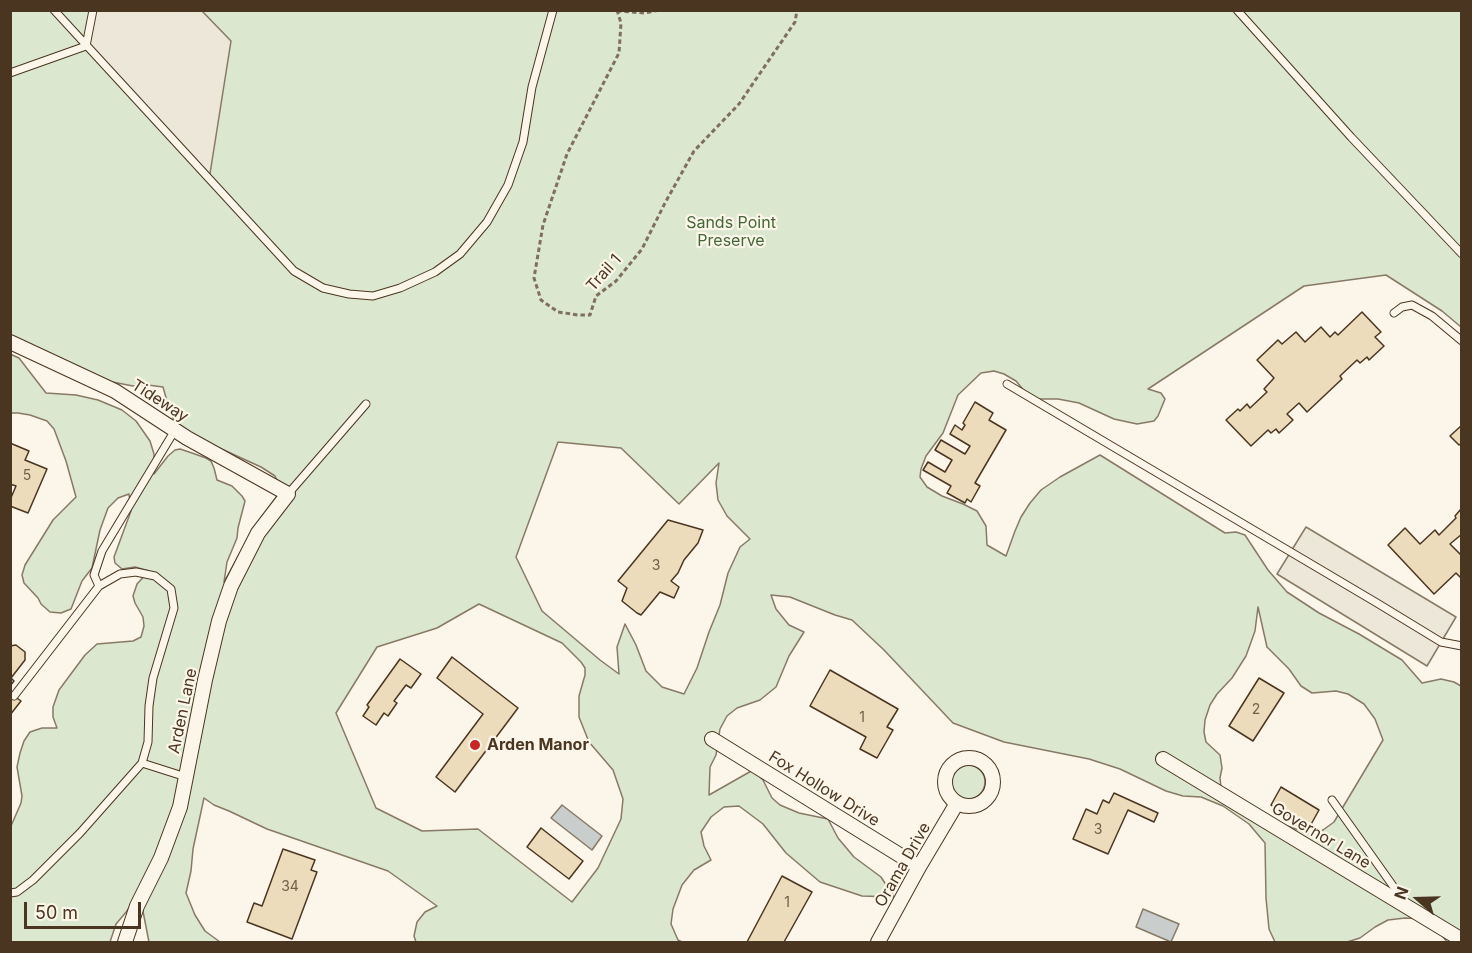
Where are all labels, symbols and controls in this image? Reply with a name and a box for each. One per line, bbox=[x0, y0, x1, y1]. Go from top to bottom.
park label: Sands Point Preserve bbox=[686, 213, 776, 251]
street label: Trail 1 bbox=[582, 251, 626, 295]
street label: Tideway bbox=[128, 376, 192, 426]
house number: 5 bbox=[23, 468, 31, 484]
house number: 3 bbox=[652, 558, 660, 574]
street label: Arden Lane bbox=[165, 667, 201, 755]
house number: 2 bbox=[1252, 702, 1260, 718]
house number: 1 bbox=[859, 710, 865, 726]
place label: Arden Manor bbox=[487, 735, 589, 755]
marker: Arden Manor bbox=[468, 738, 482, 752]
street label: Fox Hollow Drive bbox=[765, 747, 883, 831]
street label: Governor Lane bbox=[1268, 799, 1374, 873]
street label: Orama Drive bbox=[871, 819, 935, 911]
house number: 3 bbox=[1094, 822, 1102, 838]
north arrow bbox=[1388, 869, 1448, 929]
house number: 34 bbox=[281, 879, 299, 895]
text: N bbox=[1390, 884, 1413, 902]
scale bar bbox=[27, 890, 144, 928]
house number: 1 bbox=[784, 895, 790, 911]
text: 50 m bbox=[35, 902, 78, 923]

